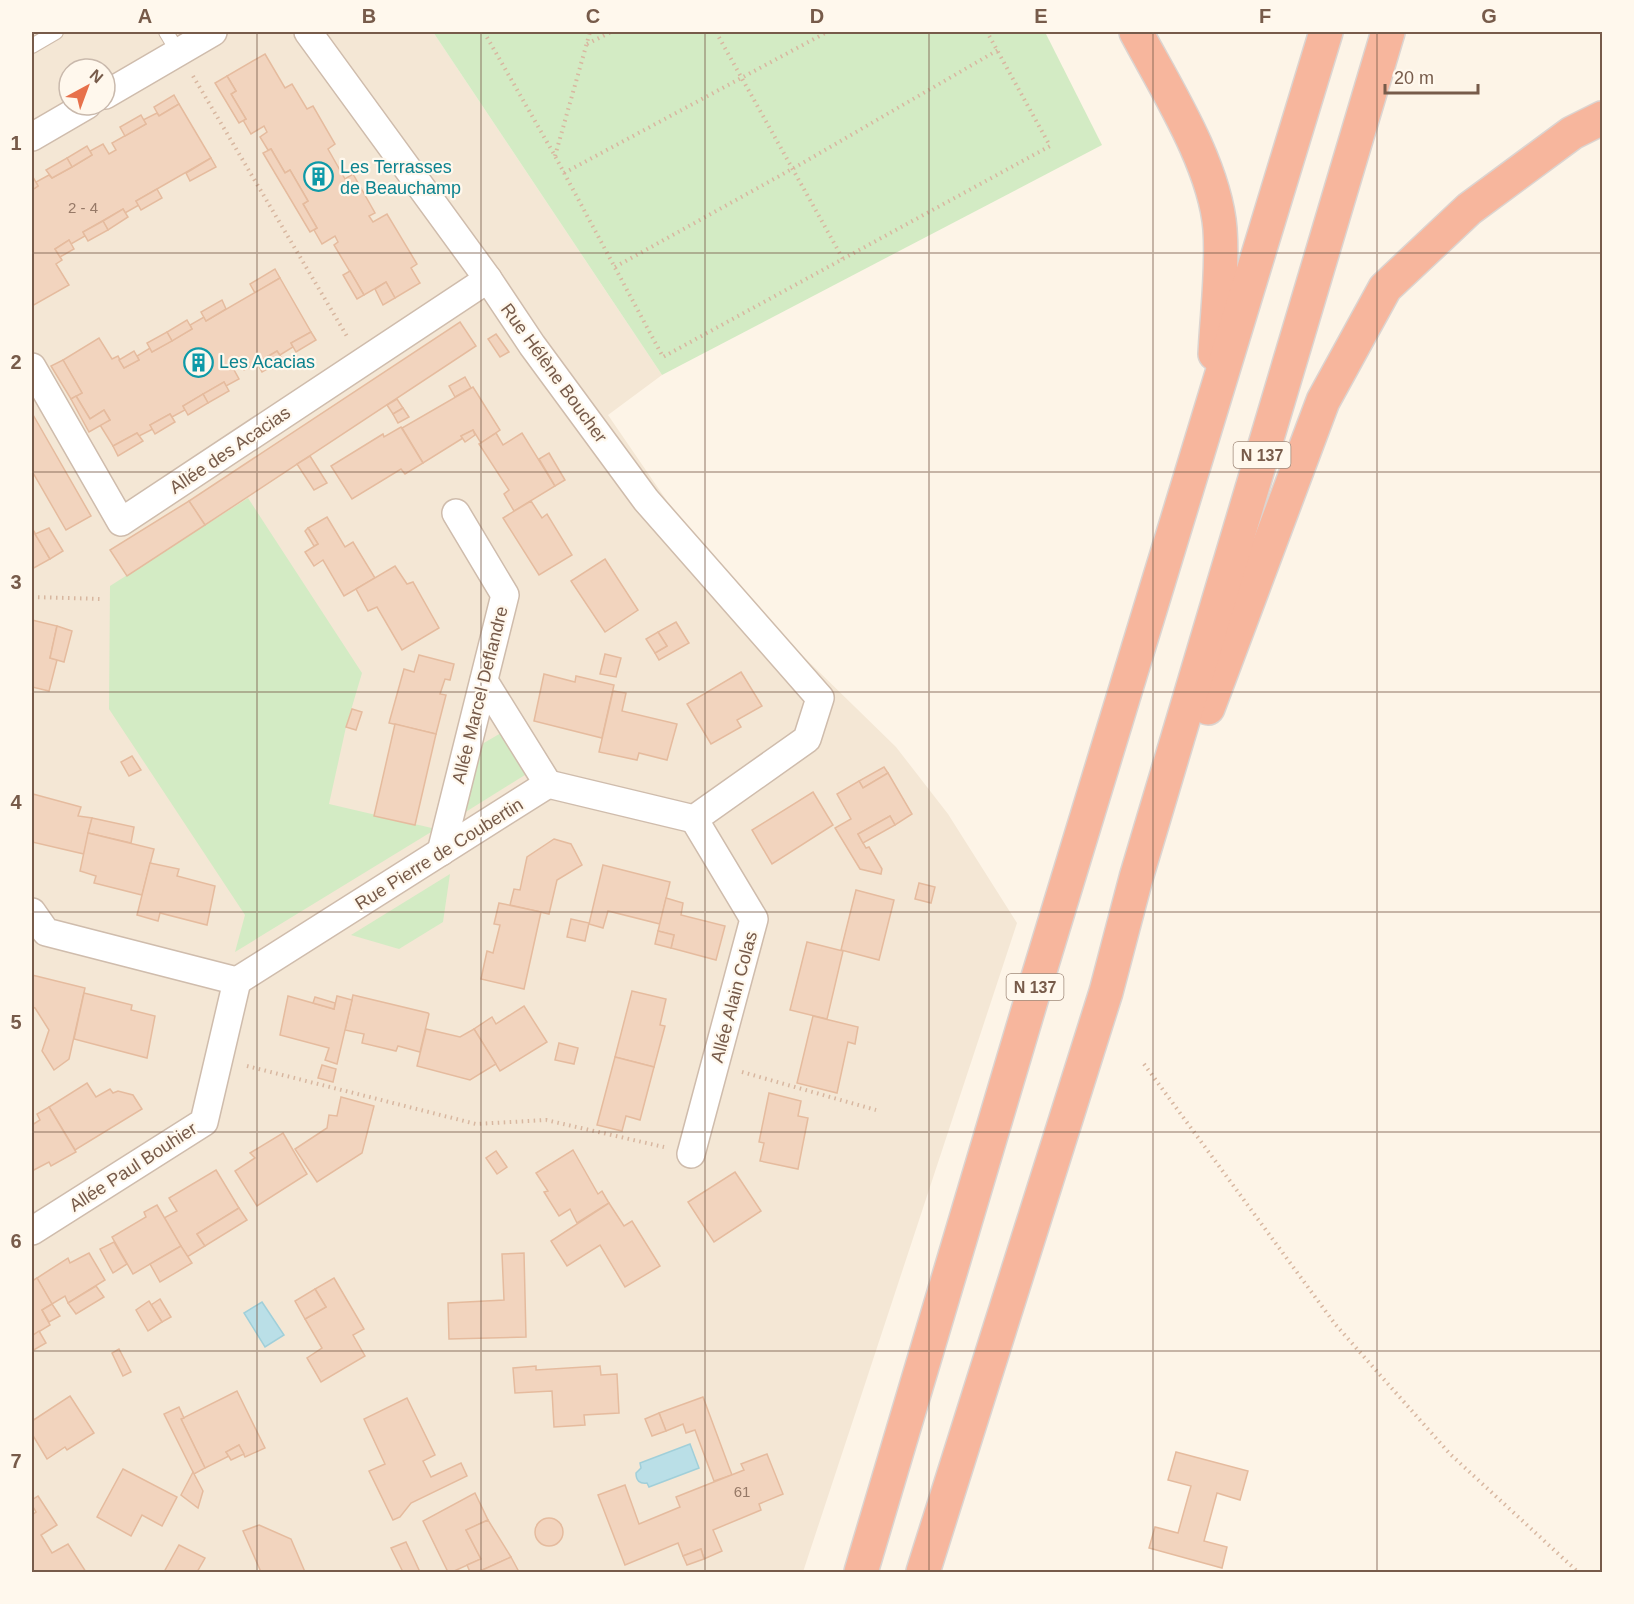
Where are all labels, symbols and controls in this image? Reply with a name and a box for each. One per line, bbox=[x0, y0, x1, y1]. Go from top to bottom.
text: A bbox=[138, 5, 152, 27]
text: B bbox=[362, 5, 376, 27]
text: C bbox=[586, 5, 600, 27]
text: D bbox=[810, 5, 824, 27]
text: E bbox=[1034, 5, 1048, 27]
text: F bbox=[1259, 5, 1271, 27]
text: G bbox=[1481, 5, 1497, 27]
north arrow bbox=[57, 57, 117, 117]
scale bar bbox=[1385, 57, 1478, 95]
text: N bbox=[87, 66, 106, 86]
text: 20 m bbox=[1394, 68, 1434, 88]
text: 1 bbox=[10, 132, 22, 154]
place label: Les Terrasses de Beauchamp bbox=[340, 157, 461, 198]
building icon: Les Terrasses de Beauchamp bbox=[303, 161, 335, 193]
house number: 2 - 4 bbox=[68, 199, 98, 216]
street label: Rue Hélène Boucher bbox=[497, 300, 611, 446]
building icon: Les Acacias bbox=[182, 346, 214, 378]
text: 2 bbox=[10, 351, 22, 373]
place label: Les Acacias bbox=[219, 352, 315, 372]
street label: Allée des Acacias bbox=[166, 402, 294, 498]
road number: N 137 bbox=[1234, 442, 1290, 468]
text: 3 bbox=[10, 571, 22, 593]
street label: Allée Marcel Deflandre bbox=[448, 604, 512, 786]
text: 4 bbox=[10, 791, 22, 813]
street label: Rue Pierre de Coubertin bbox=[351, 794, 527, 914]
street label: Allée Alain Colas bbox=[707, 929, 761, 1065]
road number: N 137 bbox=[1006, 974, 1064, 1000]
text: 5 bbox=[10, 1011, 22, 1033]
street label: Allée Paul Bouhier bbox=[65, 1118, 201, 1216]
text: 6 bbox=[10, 1230, 22, 1252]
text: 7 bbox=[10, 1450, 22, 1472]
house number: 61 bbox=[734, 1483, 750, 1500]

